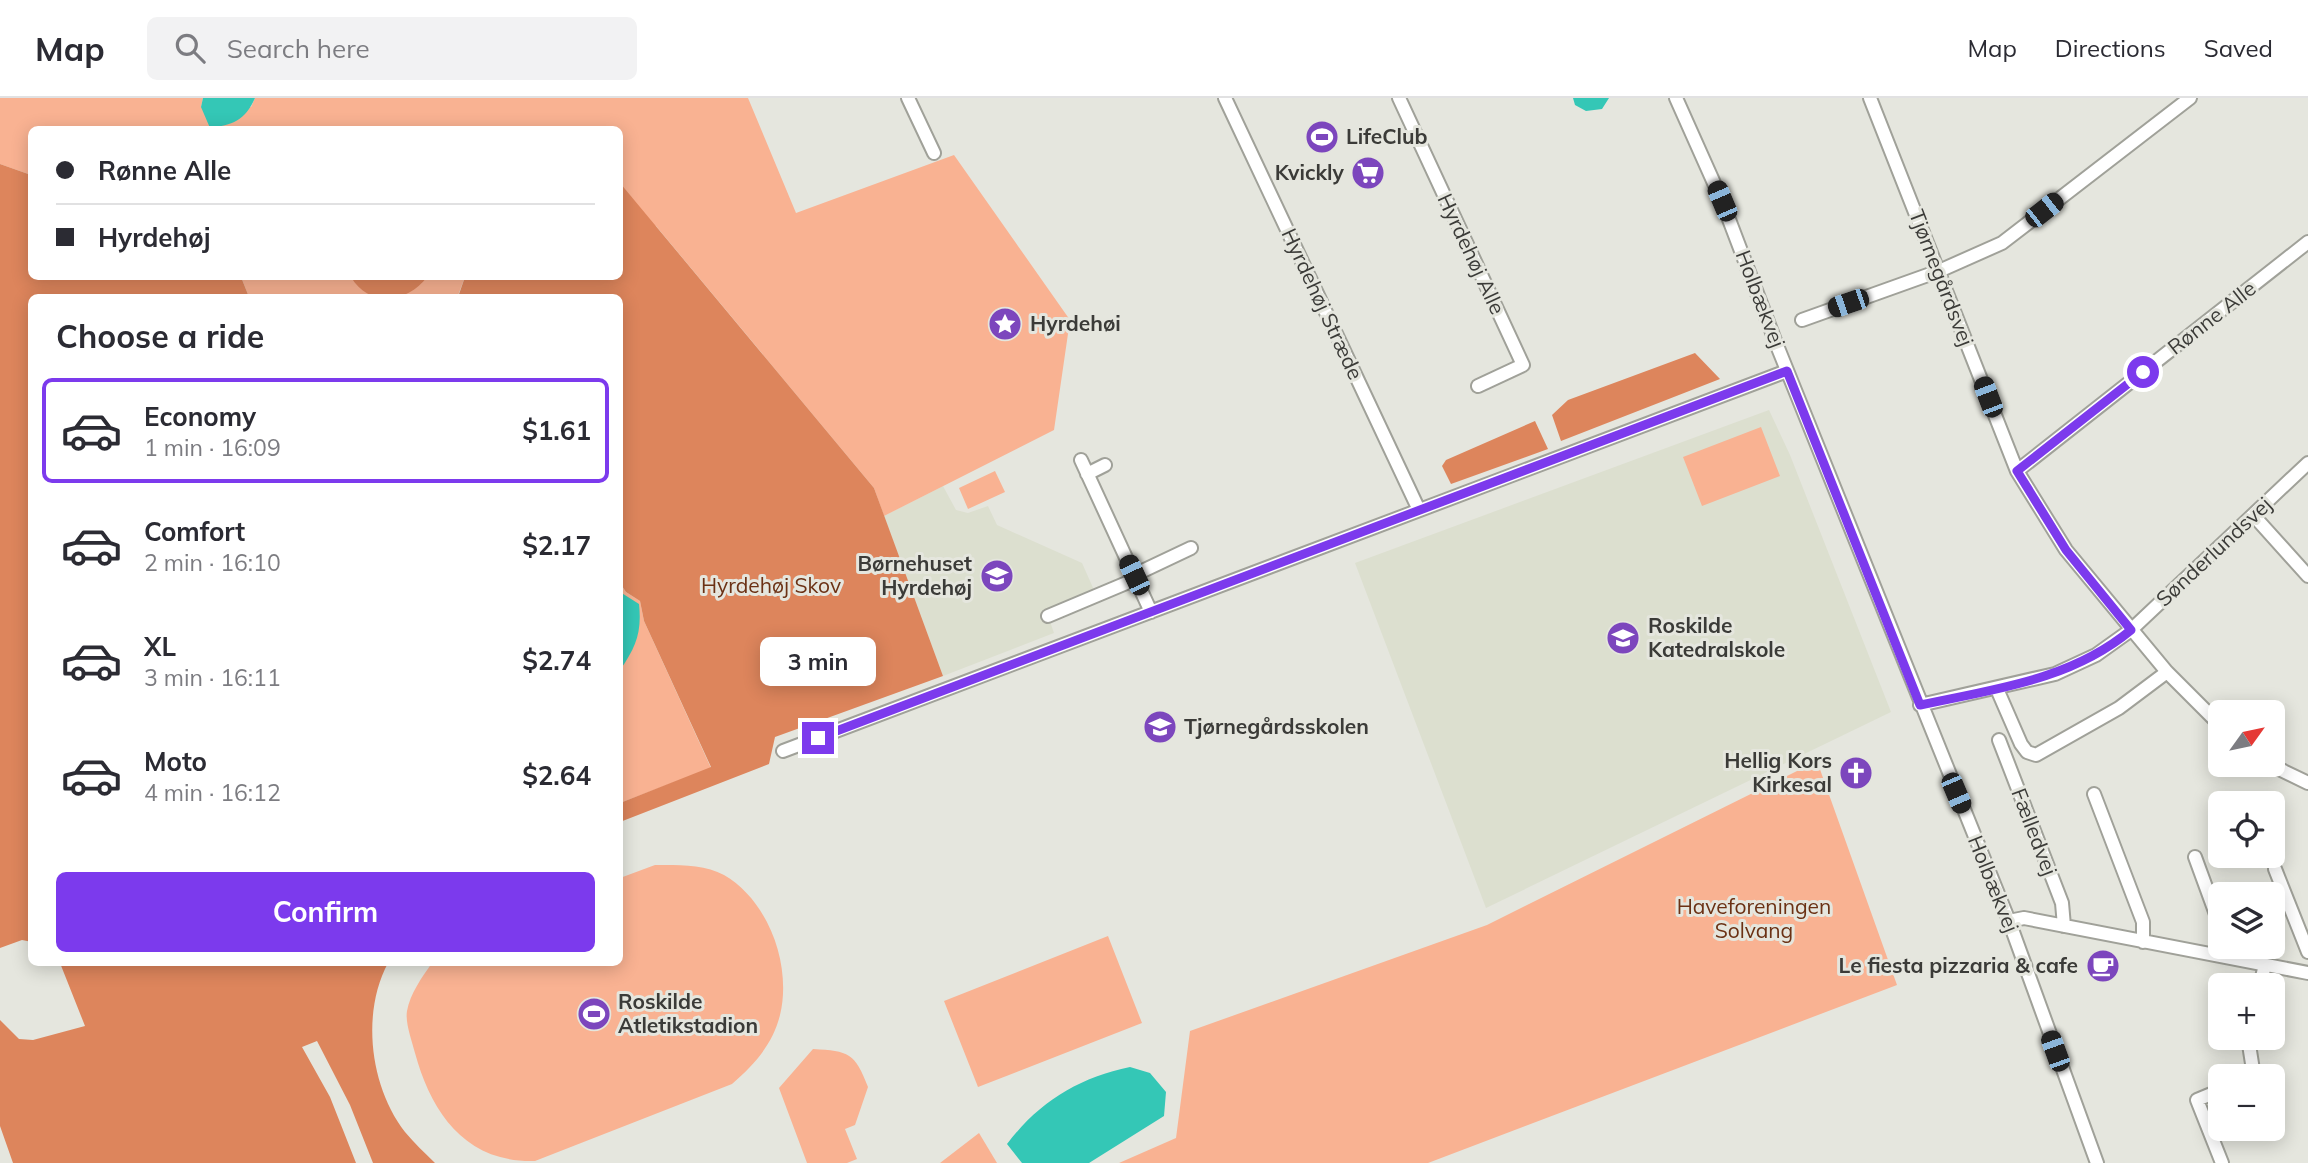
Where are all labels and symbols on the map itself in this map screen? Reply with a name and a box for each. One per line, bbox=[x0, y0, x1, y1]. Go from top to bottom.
sports icon: LifeClub bbox=[1303, 118, 1341, 156]
place label: LifeClub bbox=[1346, 123, 1428, 149]
supermarket icon: Kvickly bbox=[1349, 154, 1387, 192]
place label: Kvickly bbox=[1275, 159, 1345, 185]
car bbox=[1705, 178, 1740, 224]
street label: Hyrdehøj Alle bbox=[1433, 189, 1511, 318]
car bbox=[2021, 189, 2068, 231]
street label: Tjørnegårdsvej bbox=[1904, 206, 1980, 350]
street label: Hyrdehøj Stræde bbox=[1276, 224, 1369, 383]
street label: Holbækvej bbox=[1731, 246, 1791, 351]
street label: Rønne Alle bbox=[2162, 275, 2261, 360]
car bbox=[1825, 286, 1872, 320]
place icon: Hyrdehøi bbox=[986, 305, 1024, 343]
place label: Hyrdehøi bbox=[1030, 310, 1121, 336]
route start bbox=[2127, 356, 2159, 388]
car bbox=[1971, 374, 2006, 420]
street label: Sønderlundsvej bbox=[2150, 491, 2277, 611]
place label: Børnehuset Hyrdehøj bbox=[858, 550, 972, 600]
car bbox=[1116, 552, 1153, 598]
school or university icon: Børnehuset Hyrdehøj bbox=[978, 557, 1016, 595]
park label: Hyrdehøj Skov bbox=[701, 572, 841, 598]
place label: Roskilde Katedralskole bbox=[1648, 612, 1785, 662]
school or university icon: Roskilde Katedralskole bbox=[1604, 619, 1642, 657]
callout: 3 min bbox=[760, 636, 876, 686]
north arrow bbox=[2208, 700, 2286, 777]
school or university icon: Tjørnegårdsskolen bbox=[1141, 708, 1179, 746]
place label: Tjørnegårdsskolen bbox=[1184, 713, 1369, 739]
route end bbox=[802, 722, 834, 754]
place label: Hellig Kors Kirkesal bbox=[1724, 747, 1832, 797]
church icon: Hellig Kors Kirkesal bbox=[1837, 754, 1875, 792]
car bbox=[1939, 770, 1974, 816]
street label: Fælledvej bbox=[2006, 784, 2063, 879]
street label: Holbækvej bbox=[1963, 831, 2025, 936]
park label: Haveforeningen Solvang bbox=[1677, 893, 1831, 943]
cafe icon: Le fiesta pizzaria & cafe bbox=[2084, 947, 2122, 985]
place label: Le fiesta pizzaria & cafe bbox=[1839, 952, 2078, 978]
place label: Roskilde Atletikstadion bbox=[618, 988, 758, 1038]
sports icon: Roskilde Atletikstadion bbox=[575, 995, 613, 1033]
car bbox=[2038, 1028, 2073, 1074]

